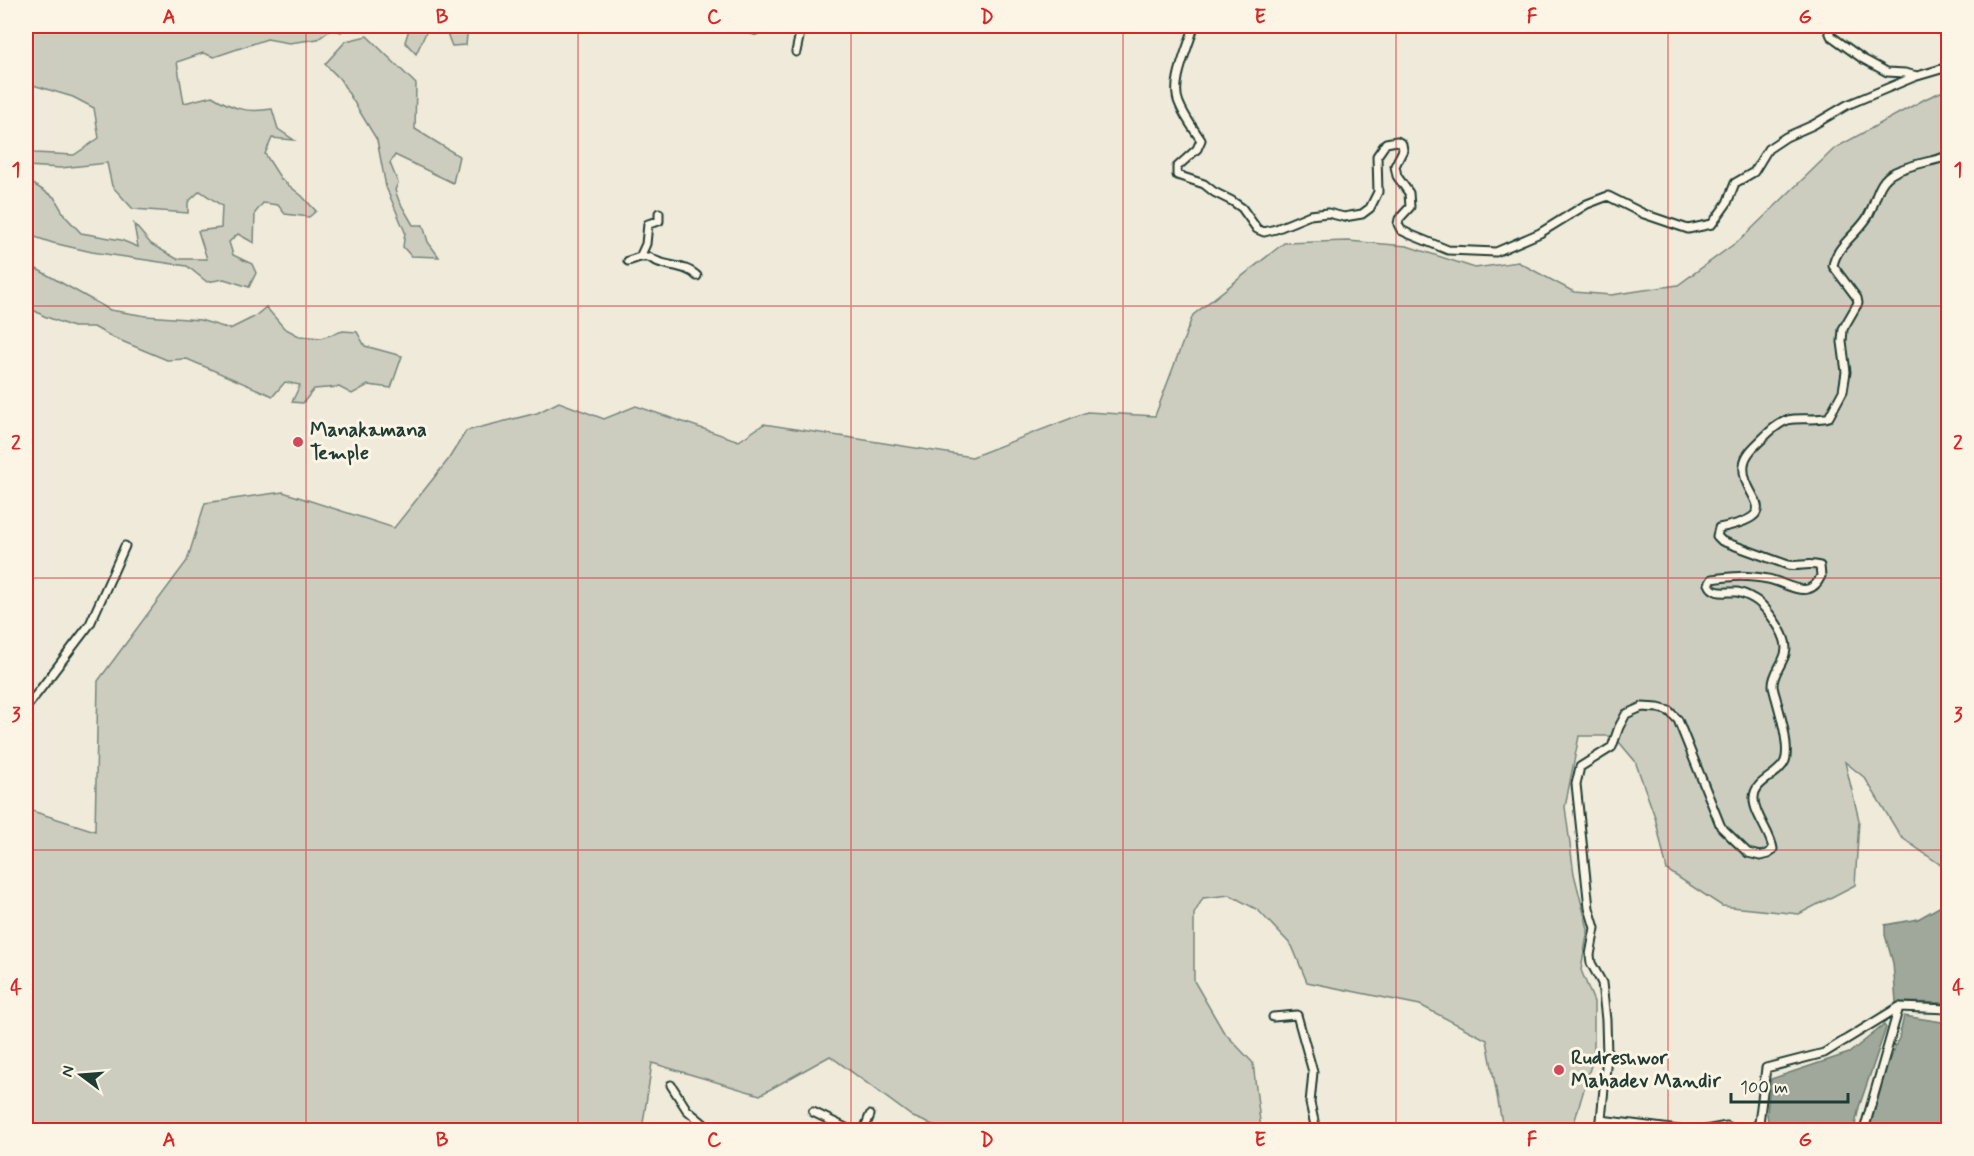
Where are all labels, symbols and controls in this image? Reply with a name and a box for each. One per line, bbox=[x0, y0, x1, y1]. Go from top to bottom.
text: A bbox=[162, 4, 176, 31]
text: B bbox=[436, 4, 449, 31]
text: C bbox=[707, 4, 722, 31]
text: D bbox=[980, 4, 994, 31]
text: E bbox=[1254, 4, 1266, 31]
text: F bbox=[1527, 4, 1538, 31]
text: G bbox=[1798, 4, 1812, 31]
text: 1 bbox=[12, 157, 20, 184]
text: 1 bbox=[1954, 157, 1962, 184]
place label: Manakamana Temple bbox=[310, 417, 427, 467]
text: 2 bbox=[11, 430, 21, 457]
text: 2 bbox=[1953, 430, 1963, 457]
marker: Manakamana Temple bbox=[291, 435, 305, 449]
text: 3 bbox=[11, 702, 21, 729]
text: 3 bbox=[1953, 702, 1963, 729]
text: 4 bbox=[10, 975, 22, 1002]
text: 4 bbox=[1952, 975, 1964, 1002]
north arrow bbox=[51, 1045, 111, 1105]
place label: Rudreshwor Mahadev Mandir bbox=[1571, 1045, 1721, 1095]
text: N bbox=[56, 1063, 80, 1079]
marker: Rudreshwor Mahadev Mandir bbox=[1552, 1063, 1566, 1077]
scale bar bbox=[1731, 1066, 1848, 1104]
text: 100 m bbox=[1740, 1076, 1788, 1100]
text: A bbox=[162, 1127, 176, 1154]
text: B bbox=[436, 1127, 449, 1154]
text: C bbox=[707, 1127, 722, 1154]
text: D bbox=[980, 1127, 994, 1154]
text: E bbox=[1254, 1127, 1266, 1154]
text: F bbox=[1527, 1127, 1538, 1154]
text: G bbox=[1798, 1127, 1812, 1154]

